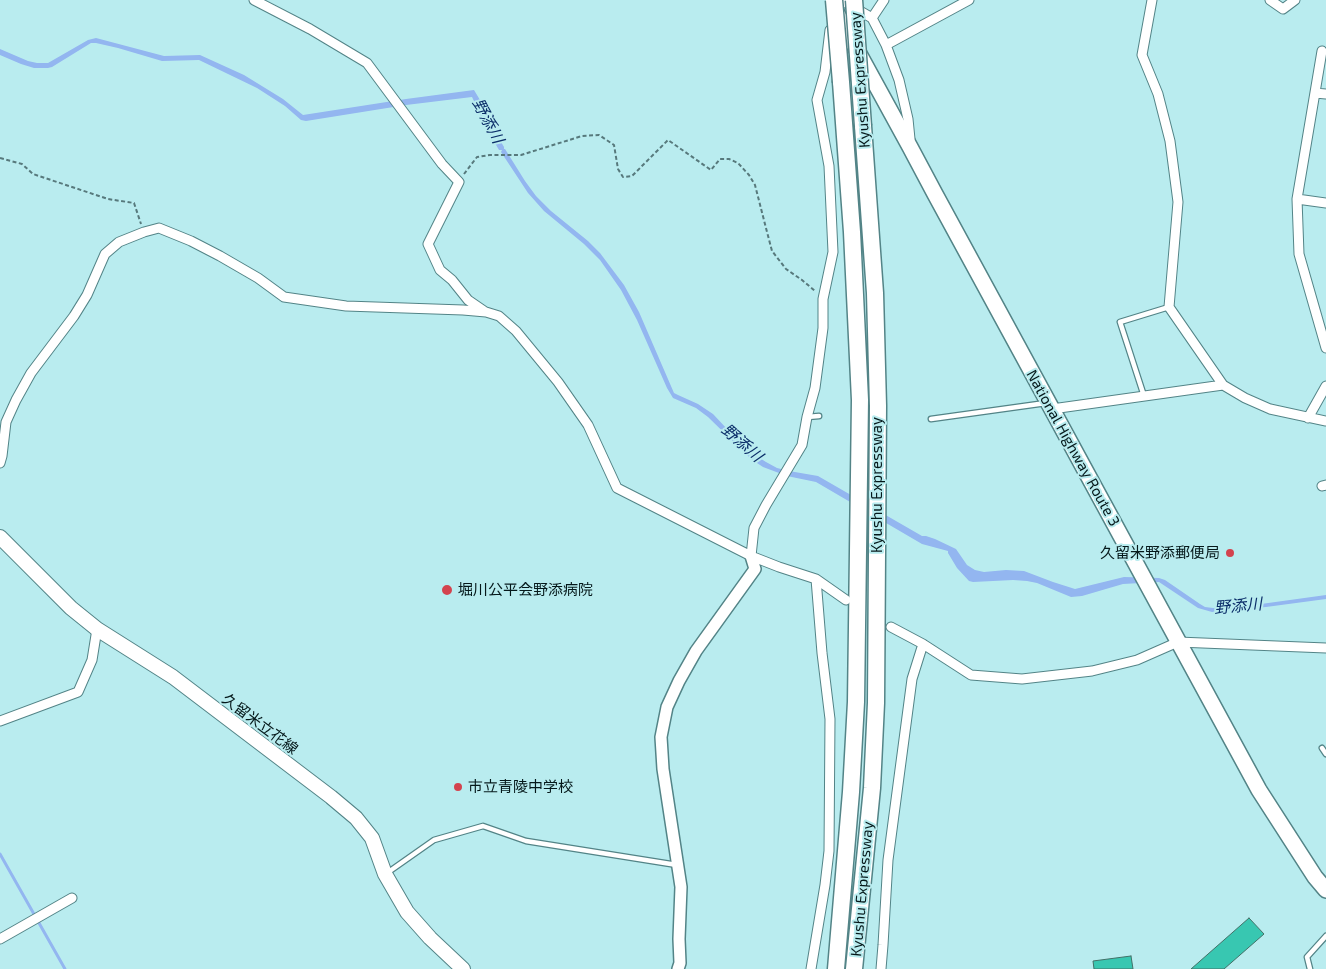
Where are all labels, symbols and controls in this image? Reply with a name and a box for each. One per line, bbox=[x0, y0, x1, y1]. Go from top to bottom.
street label: Kyushu Expressway bbox=[846, 12, 874, 148]
water label: 野添川 bbox=[468, 95, 508, 147]
street label: National Highway Route 3 bbox=[1022, 367, 1124, 529]
street label: Kyushu Expressway bbox=[868, 417, 886, 553]
water label: 野添川 bbox=[718, 420, 766, 466]
place label: 久留米野添郵便局 bbox=[1100, 544, 1220, 562]
marker: 久留米野添郵便局 bbox=[1224, 547, 1236, 559]
place label: 堀川公平会野添病院 bbox=[458, 581, 593, 599]
marker: 堀川公平会野添病院 bbox=[440, 583, 454, 597]
water label: 野添川 bbox=[1213, 594, 1263, 618]
street label: 久留米立花線 bbox=[219, 690, 301, 758]
place label: 市立青陵中学校 bbox=[468, 778, 573, 796]
marker: 市立青陵中学校 bbox=[452, 781, 464, 793]
street label: Kyushu Expressway bbox=[847, 821, 877, 957]

